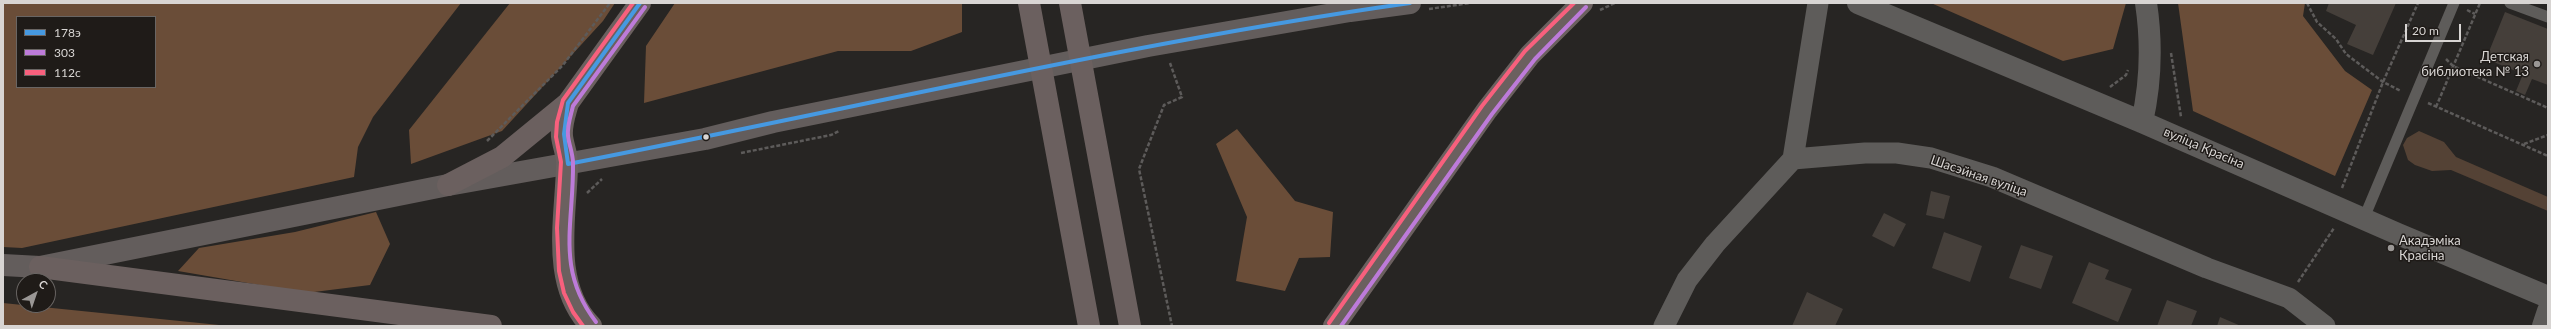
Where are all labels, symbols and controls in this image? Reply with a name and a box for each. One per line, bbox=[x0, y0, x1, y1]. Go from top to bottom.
legend bbox=[16, 16, 156, 88]
scale bar bbox=[2407, 16, 2463, 42]
text: 20 m bbox=[2412, 23, 2439, 38]
text: 178э bbox=[54, 25, 81, 40]
text: 303 bbox=[54, 45, 75, 60]
place label: Детская библиотека № 13 bbox=[2421, 49, 2529, 80]
marker: Детская библиотека № 13 bbox=[2532, 59, 2542, 69]
text: 112с bbox=[54, 65, 81, 80]
street label: вуліца Красіна bbox=[2161, 124, 2247, 172]
unlabelled marker bbox=[701, 132, 711, 142]
street label: Шасэйная вуліца bbox=[1929, 152, 2029, 200]
place label: Акадэміка Красіна bbox=[2399, 233, 2461, 264]
marker: Акадэміка Красіна bbox=[2386, 243, 2396, 253]
north arrow bbox=[16, 273, 56, 313]
text: С bbox=[36, 277, 50, 292]

